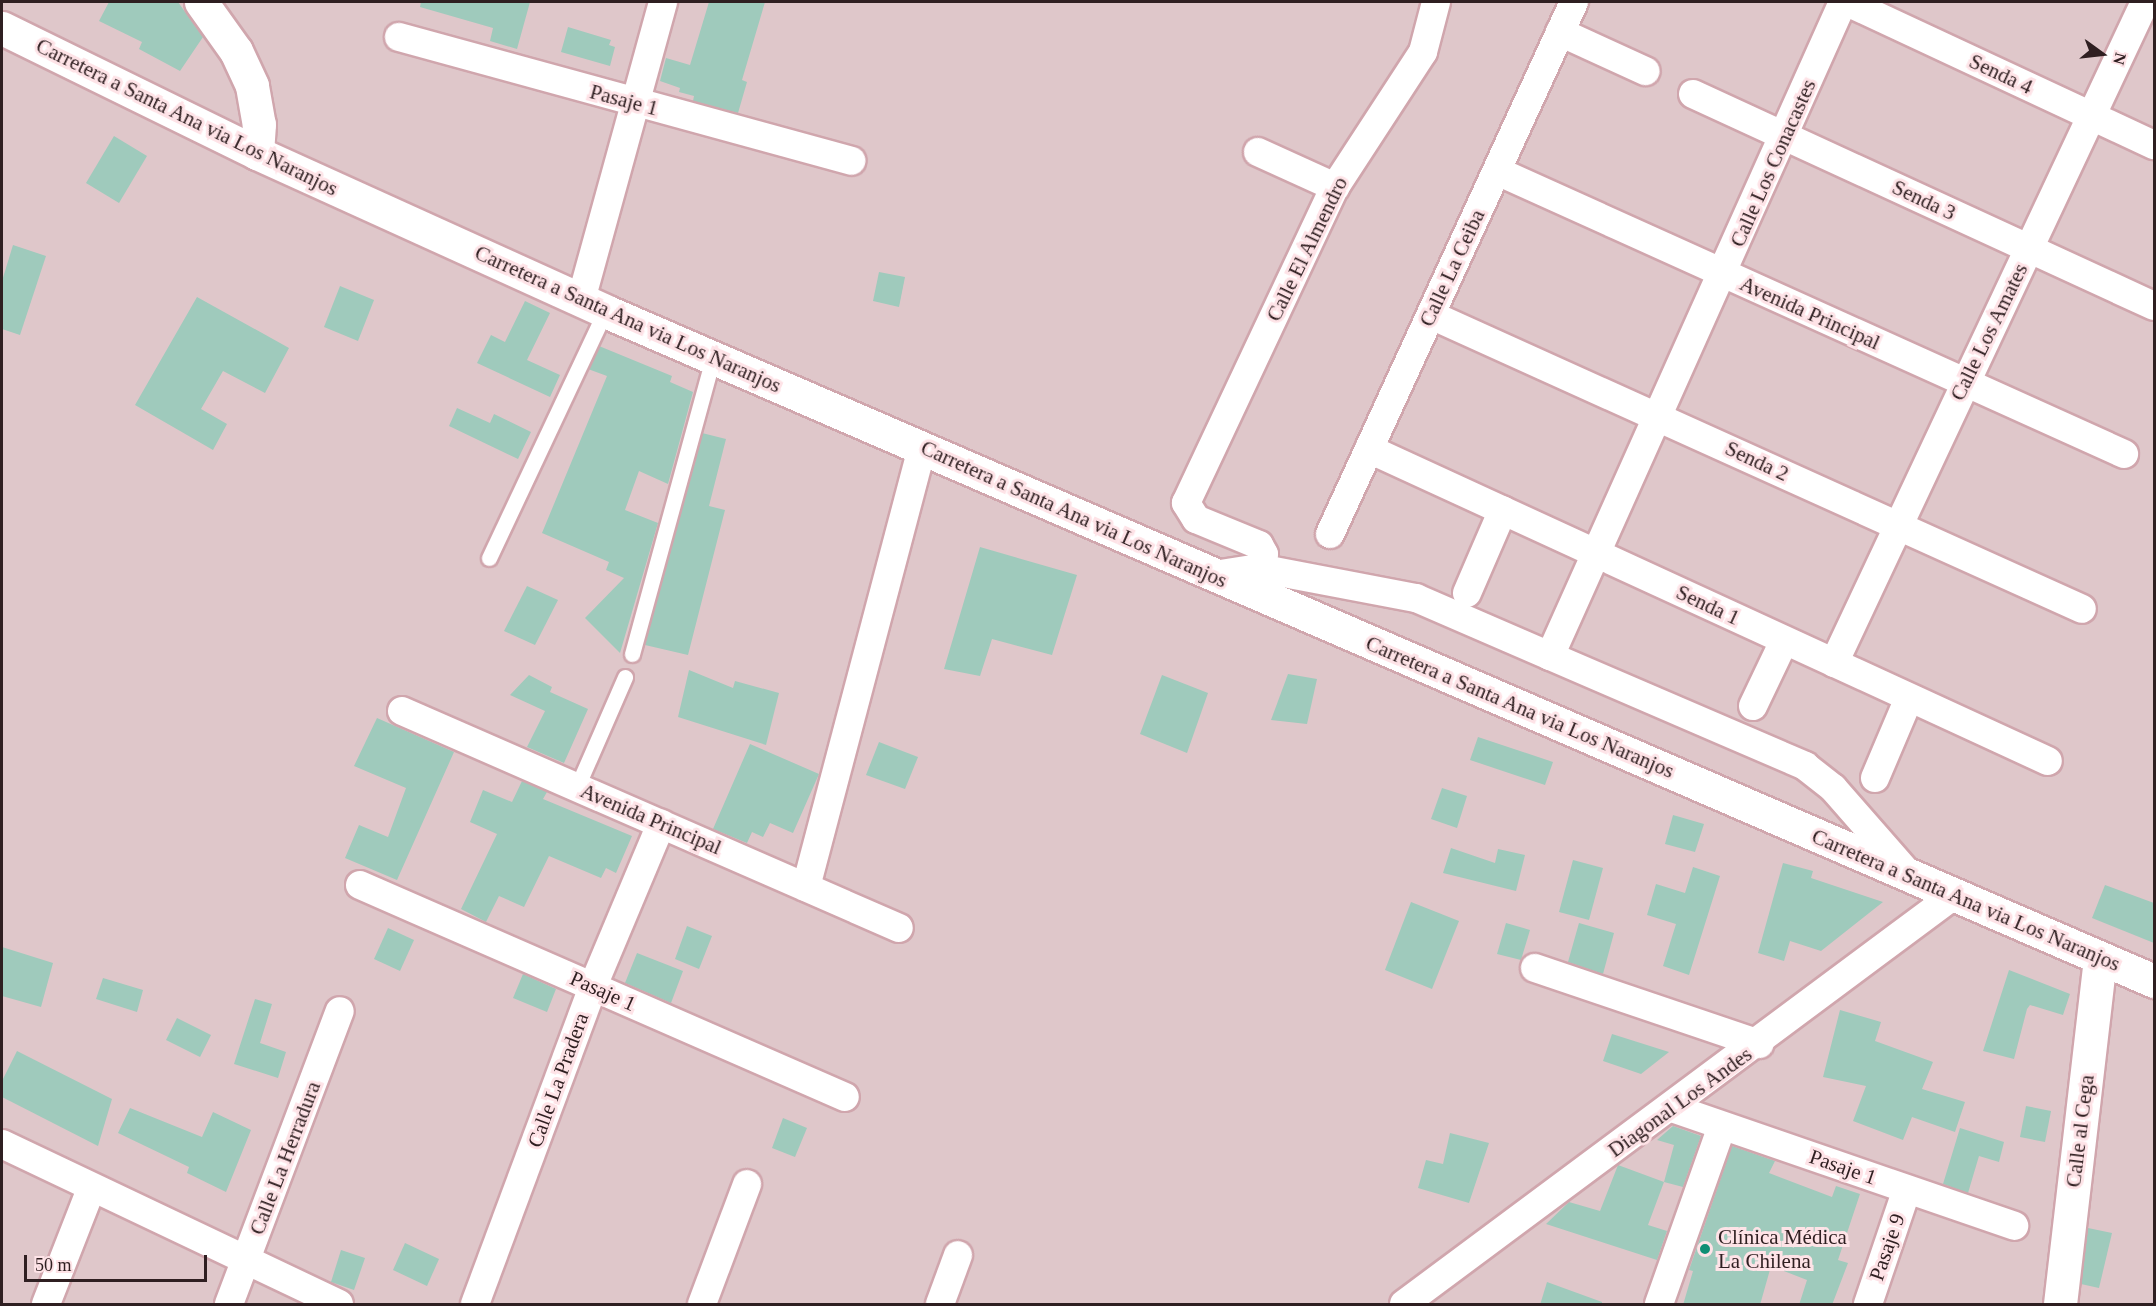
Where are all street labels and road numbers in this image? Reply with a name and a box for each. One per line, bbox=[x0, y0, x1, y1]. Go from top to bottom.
street label: Carretera a Santa Ana via Los Naranjos bbox=[32, 33, 342, 201]
street label: Senda 4 bbox=[1965, 48, 2037, 100]
street label: Calle Los Conacastes bbox=[1725, 75, 1821, 251]
street label: Pasaje 1 bbox=[587, 79, 661, 121]
street label: Calle El Almendro bbox=[1261, 172, 1353, 326]
street label: Senda 3 bbox=[1888, 174, 1960, 226]
street label: Calle La Ceiba bbox=[1414, 206, 1490, 330]
street label: Carretera a Santa Ana via Los Naranjos bbox=[471, 240, 785, 398]
street label: Calle Los Amates bbox=[1945, 259, 2033, 405]
street label: Avenida Principal bbox=[1736, 271, 1884, 355]
street label: Carretera a Santa Ana via Los Naranjos bbox=[917, 435, 1231, 593]
street label: Senda 2 bbox=[1721, 435, 1793, 487]
street label: Senda 1 bbox=[1672, 579, 1744, 631]
street label: Carretera a Santa Ana via Los Naranjos bbox=[1362, 630, 1678, 784]
street label: Avenida Principal bbox=[577, 778, 725, 860]
street label: Carretera a Santa Ana via Los Naranjos bbox=[1808, 823, 2124, 977]
street label: Pasaje 1 bbox=[566, 965, 640, 1017]
street label: Calle La Pradera bbox=[522, 1009, 594, 1151]
street label: Diagonal Los Andes bbox=[1603, 1041, 1757, 1163]
street label: Calle al Cega bbox=[2061, 1073, 2099, 1189]
street label: Calle La Herradura bbox=[244, 1078, 326, 1238]
street label: Pasaje 1 bbox=[1806, 1144, 1880, 1190]
street label: Pasaje 9 bbox=[1864, 1210, 1910, 1284]

